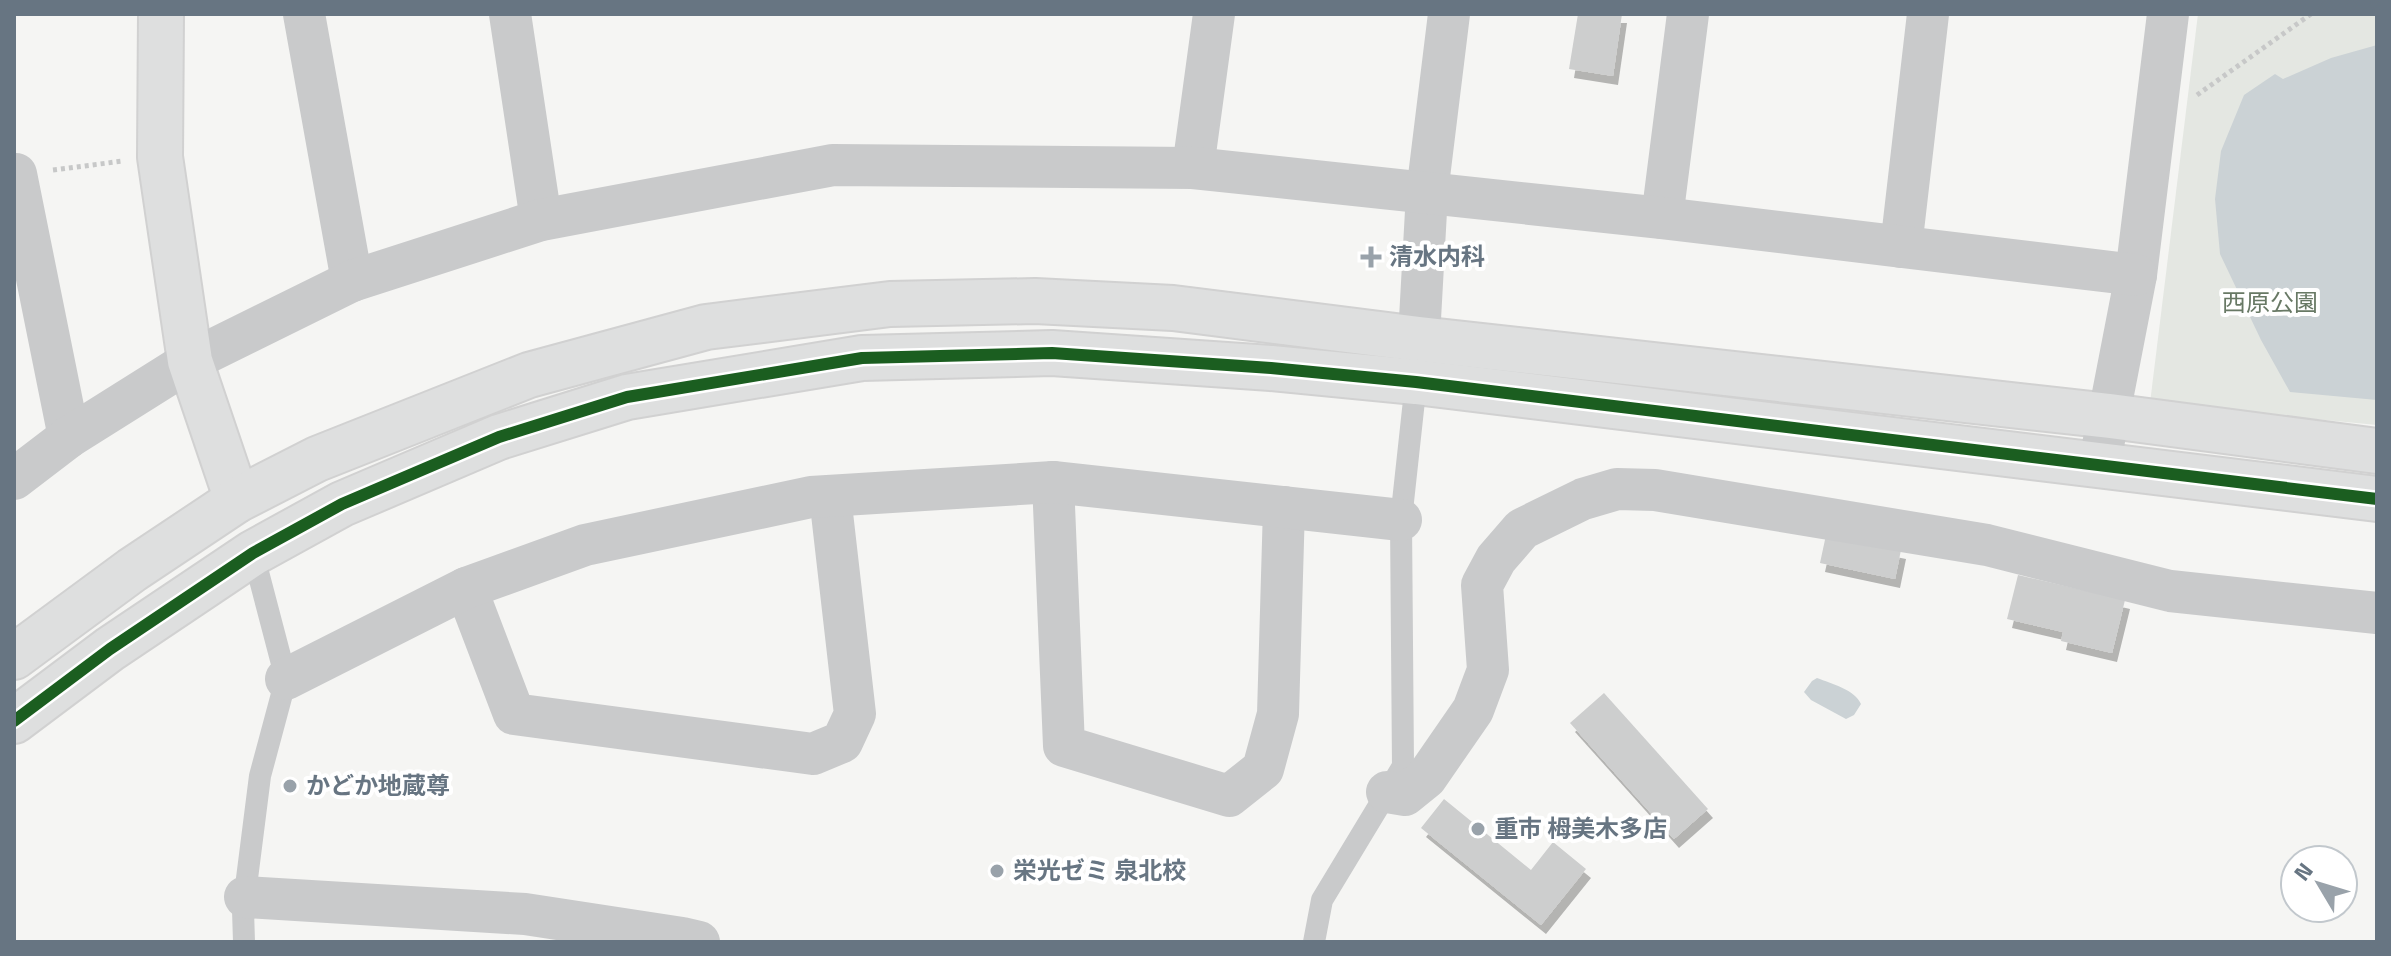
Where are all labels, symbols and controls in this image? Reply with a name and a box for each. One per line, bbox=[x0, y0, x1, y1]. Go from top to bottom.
place label: 清水内科 bbox=[1389, 238, 1485, 274]
marker: 清水内科 bbox=[1360, 246, 1382, 268]
park label: 西原公園 bbox=[2222, 284, 2318, 320]
place label: かどか地蔵尊 bbox=[306, 767, 450, 803]
marker: かどか地蔵尊 bbox=[281, 777, 299, 795]
place label: 重市 栂美木多店 bbox=[1494, 810, 1667, 846]
marker: 重市 栂美木多店 bbox=[1469, 820, 1487, 838]
north arrow bbox=[2279, 844, 2359, 924]
place label: 栄光ゼミ 泉北校 bbox=[1013, 852, 1186, 888]
text: N bbox=[2285, 855, 2321, 888]
marker: 栄光ゼミ 泉北校 bbox=[988, 862, 1006, 880]

